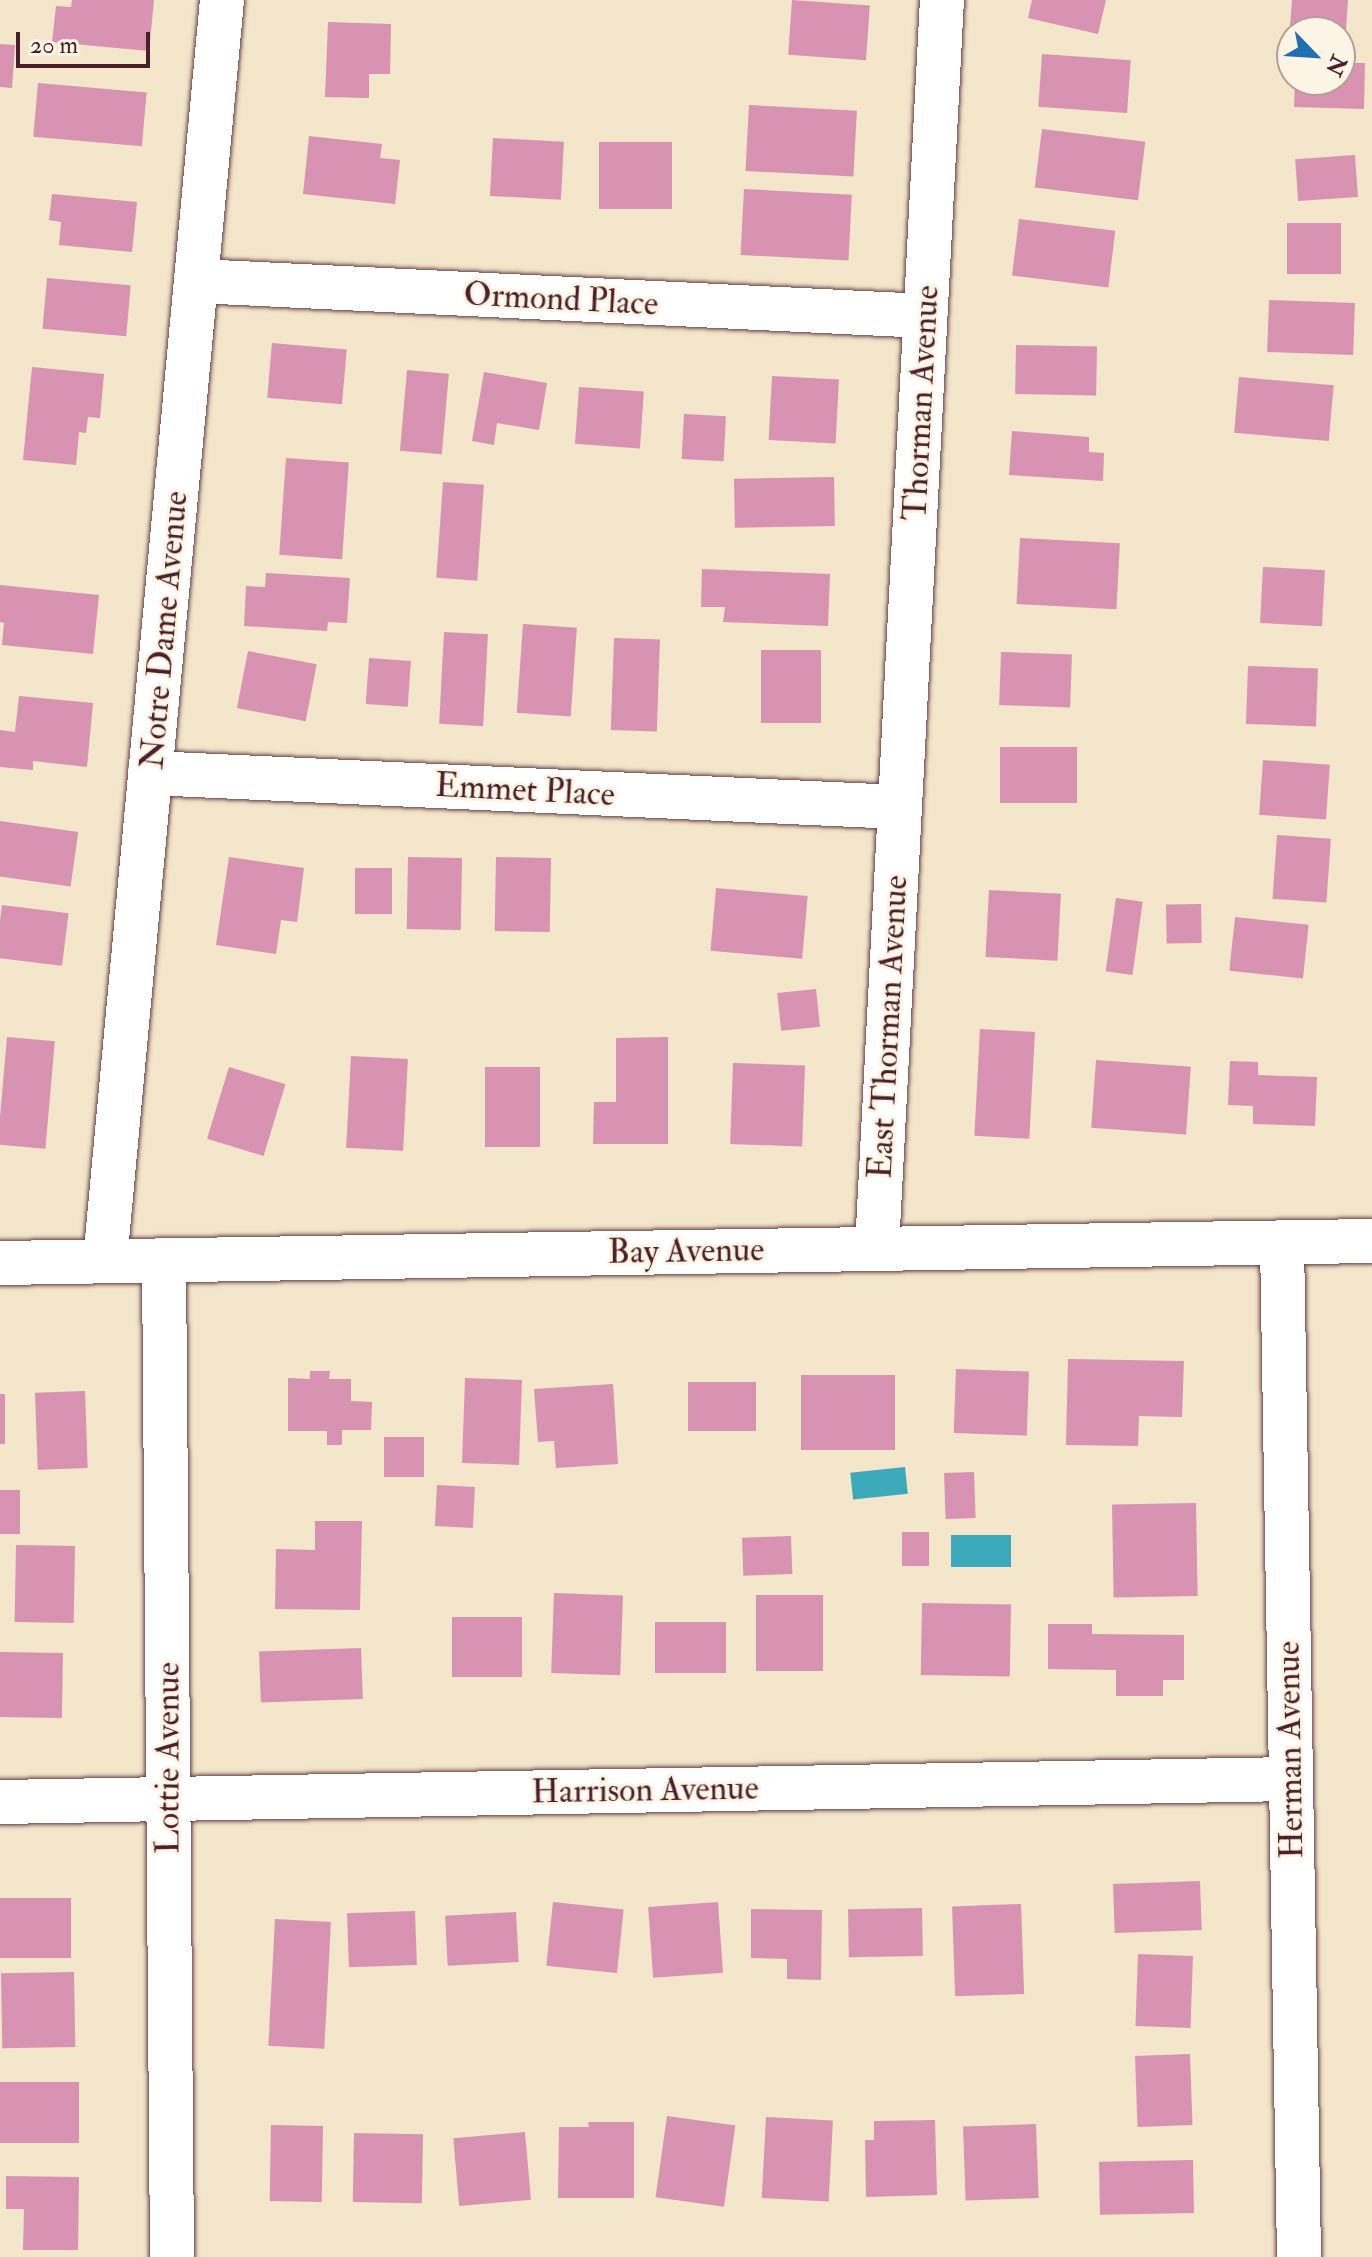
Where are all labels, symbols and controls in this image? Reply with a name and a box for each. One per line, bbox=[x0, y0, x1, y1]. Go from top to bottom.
scale bar bbox=[20, 16, 154, 66]
north arrow bbox=[1276, 16, 1356, 96]
text: 20 m bbox=[30, 30, 78, 61]
text: N bbox=[1319, 50, 1353, 80]
street label: Ormond Place bbox=[463, 274, 659, 324]
street label: Thorman Avenue bbox=[894, 284, 948, 522]
street label: Notre Dame Avenue bbox=[132, 489, 196, 771]
street label: Emmet Place bbox=[434, 765, 616, 815]
street label: East Thorman Avenue bbox=[860, 874, 916, 1180]
street label: Bay Avenue bbox=[607, 1229, 765, 1273]
street label: Herman Avenue bbox=[1268, 1641, 1312, 1859]
street label: Lottie Avenue bbox=[148, 1662, 188, 1854]
street label: Harrison Avenue bbox=[531, 1768, 759, 1812]

